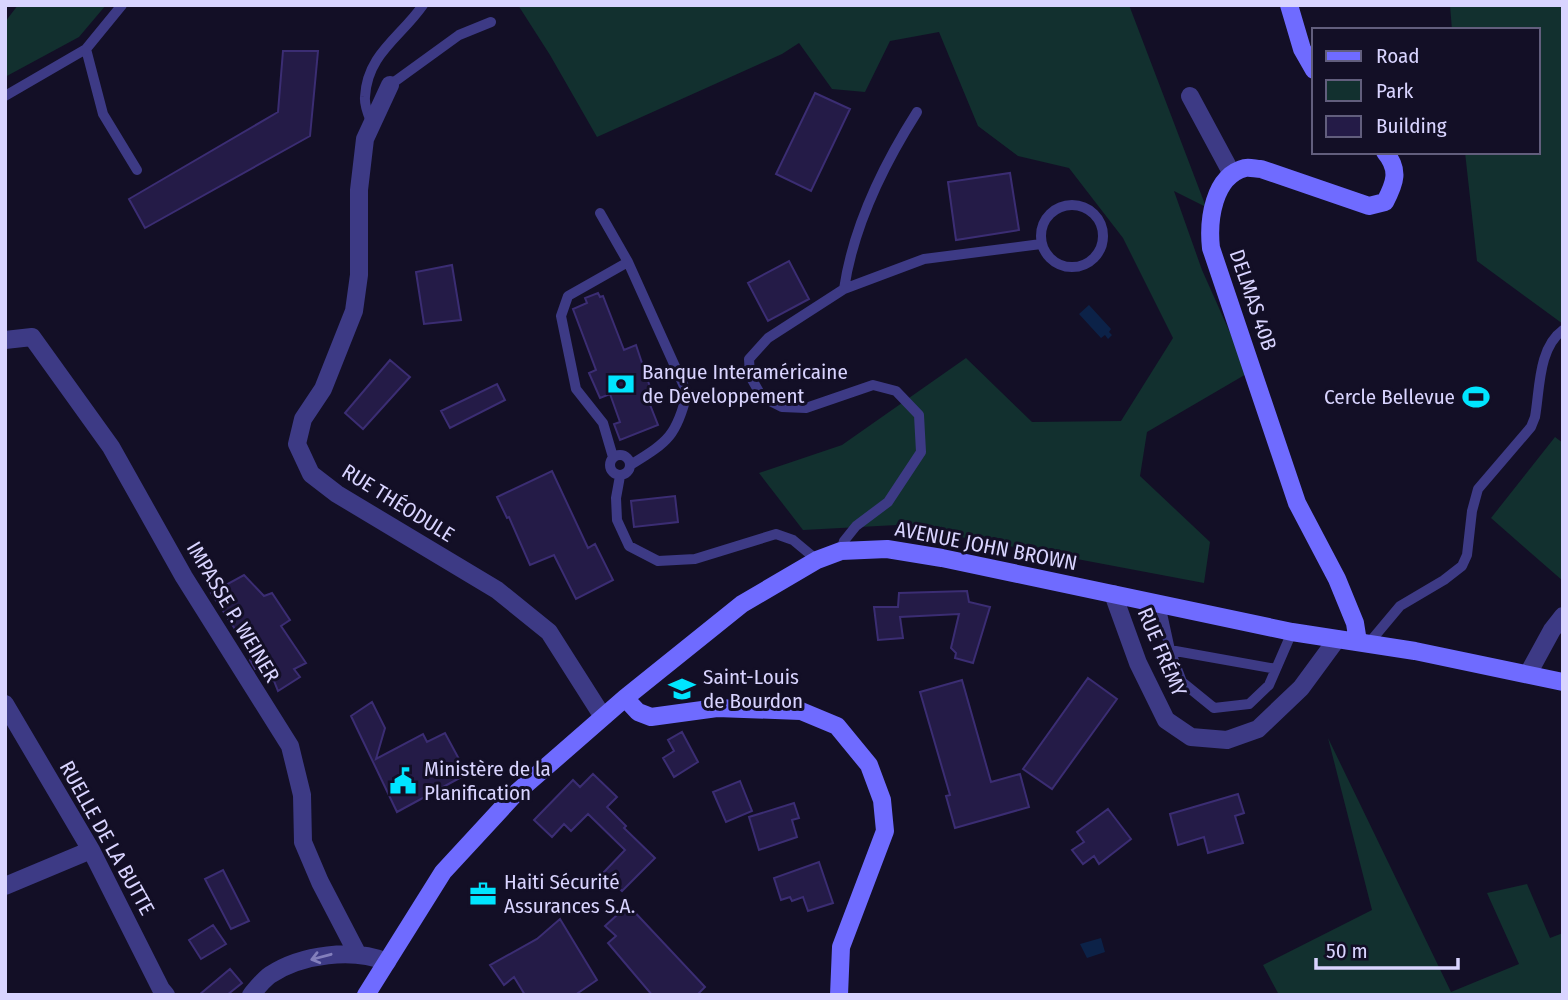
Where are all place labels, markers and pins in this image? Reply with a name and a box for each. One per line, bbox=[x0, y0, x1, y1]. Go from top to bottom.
place label: Banque Interaméricaine de Développement bbox=[642, 359, 848, 409]
bank icon: Banque Interaméricaine de Développement bbox=[606, 369, 636, 399]
sports icon: Cercle Bellevue bbox=[1461, 382, 1491, 412]
place label: Cercle Bellevue bbox=[1324, 384, 1455, 410]
place label: Saint-Louis de Bourdon bbox=[703, 664, 803, 714]
school or university icon: Saint-Louis de Bourdon bbox=[667, 674, 697, 704]
place label: Ministère de la Planification bbox=[424, 756, 551, 806]
public building icon: Ministère de la Planification bbox=[388, 766, 418, 796]
place label: Haiti Sécurité Assurances S.A. bbox=[504, 869, 635, 919]
office icon: Haiti Sécurité Assurances S.A. bbox=[468, 879, 498, 909]

